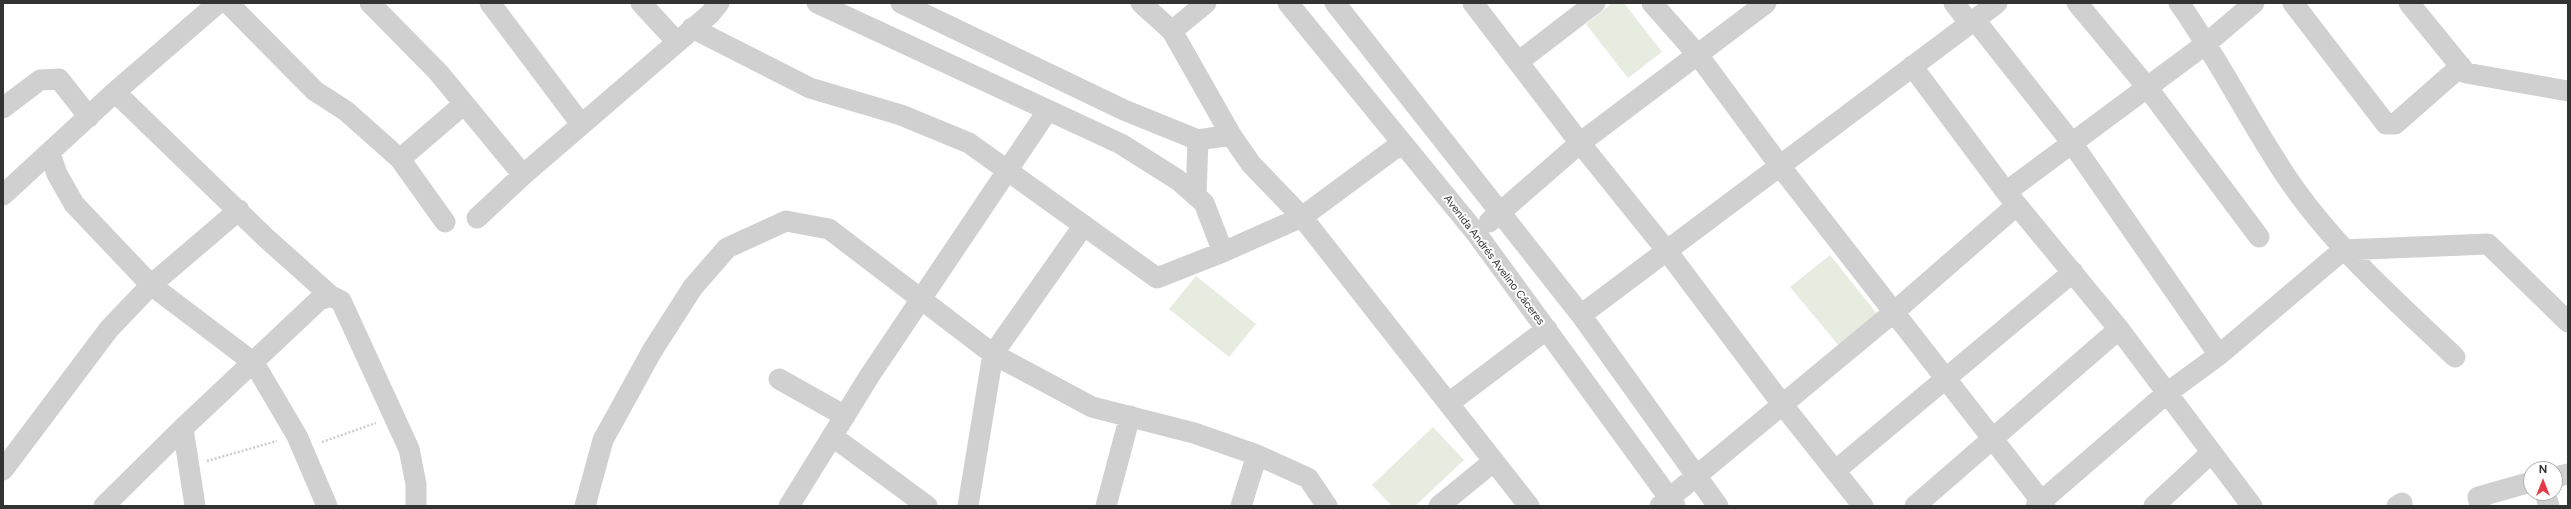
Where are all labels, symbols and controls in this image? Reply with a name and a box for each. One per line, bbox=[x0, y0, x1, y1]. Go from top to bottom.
street label: Avenida Andrés Avelino Cáceres bbox=[1441, 192, 1547, 328]
north arrow bbox=[2523, 461, 2563, 501]
text: N bbox=[2539, 463, 2547, 476]

